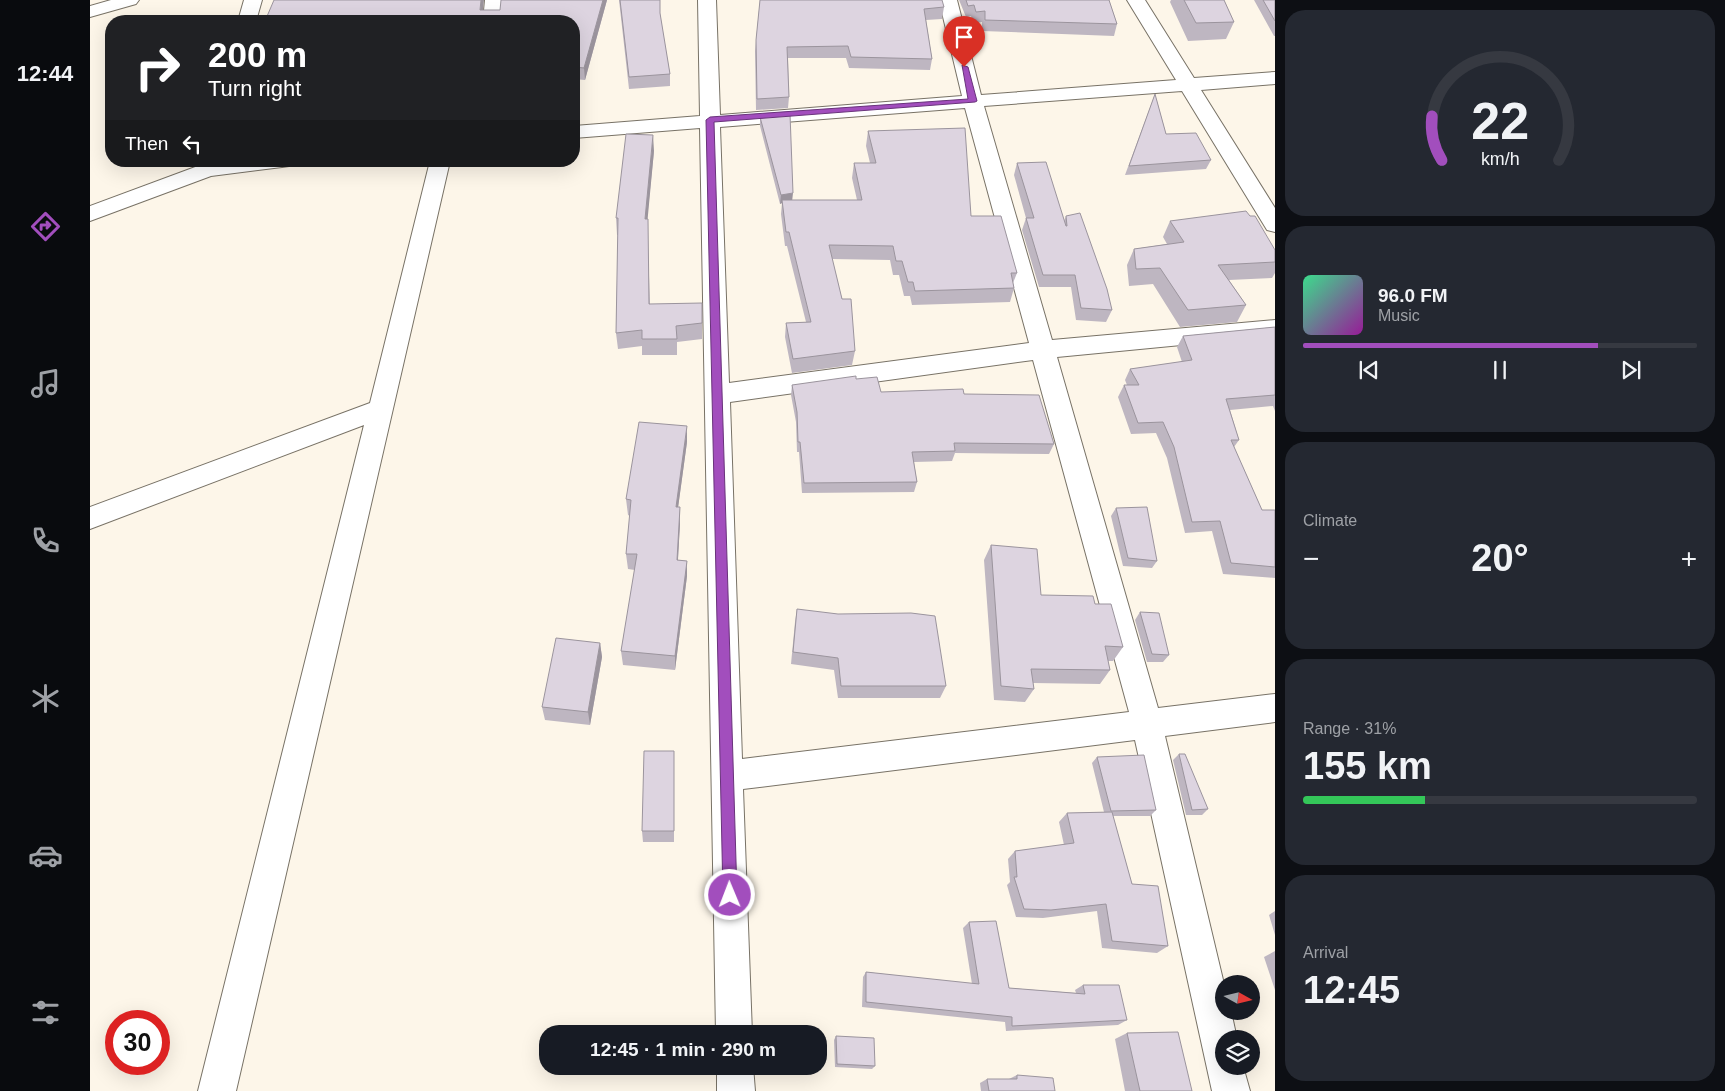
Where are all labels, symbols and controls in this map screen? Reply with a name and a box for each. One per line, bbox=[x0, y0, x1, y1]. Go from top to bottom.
pin bbox=[943, 16, 985, 67]
icon: arrive bbox=[950, 23, 978, 51]
icon: right bbox=[125, 35, 190, 100]
text: 200 m bbox=[208, 35, 307, 74]
text: 12:44 bbox=[17, 61, 73, 86]
text: Turn right bbox=[208, 76, 301, 101]
text: 22 bbox=[1471, 92, 1529, 150]
icon: left bbox=[178, 130, 206, 158]
text: Then bbox=[125, 133, 168, 154]
text: km/h bbox=[1481, 149, 1519, 169]
icon: directions bbox=[28, 209, 63, 244]
text: 96.0 FM bbox=[1378, 285, 1448, 306]
text: Music bbox=[1378, 307, 1420, 324]
icon: previous bbox=[1355, 356, 1383, 384]
icon: pause bbox=[1486, 356, 1514, 384]
icon: next bbox=[1617, 356, 1645, 384]
icon: music bbox=[28, 366, 63, 401]
text: Climate bbox=[1303, 512, 1357, 529]
icon: phone bbox=[28, 523, 63, 558]
text: 20° bbox=[1471, 537, 1529, 579]
text: − bbox=[1303, 543, 1319, 574]
text: + bbox=[1681, 543, 1697, 574]
icon: climate bbox=[28, 681, 63, 716]
text: Range · 31% bbox=[1303, 720, 1396, 737]
text: 155 km bbox=[1303, 745, 1432, 787]
icon: car bbox=[28, 838, 63, 873]
position arrow bbox=[703, 868, 755, 920]
text: Arrival bbox=[1303, 944, 1348, 961]
text: 12:45 bbox=[1303, 969, 1400, 1011]
north arrow bbox=[1215, 975, 1260, 1020]
map controls bbox=[1215, 975, 1260, 1075]
icon: filters bbox=[28, 995, 63, 1030]
speed limit sign: 30 bbox=[105, 1010, 170, 1075]
button: layers bbox=[1215, 1030, 1260, 1075]
text: 12:45 · 1 min · 290 m bbox=[590, 1039, 776, 1060]

